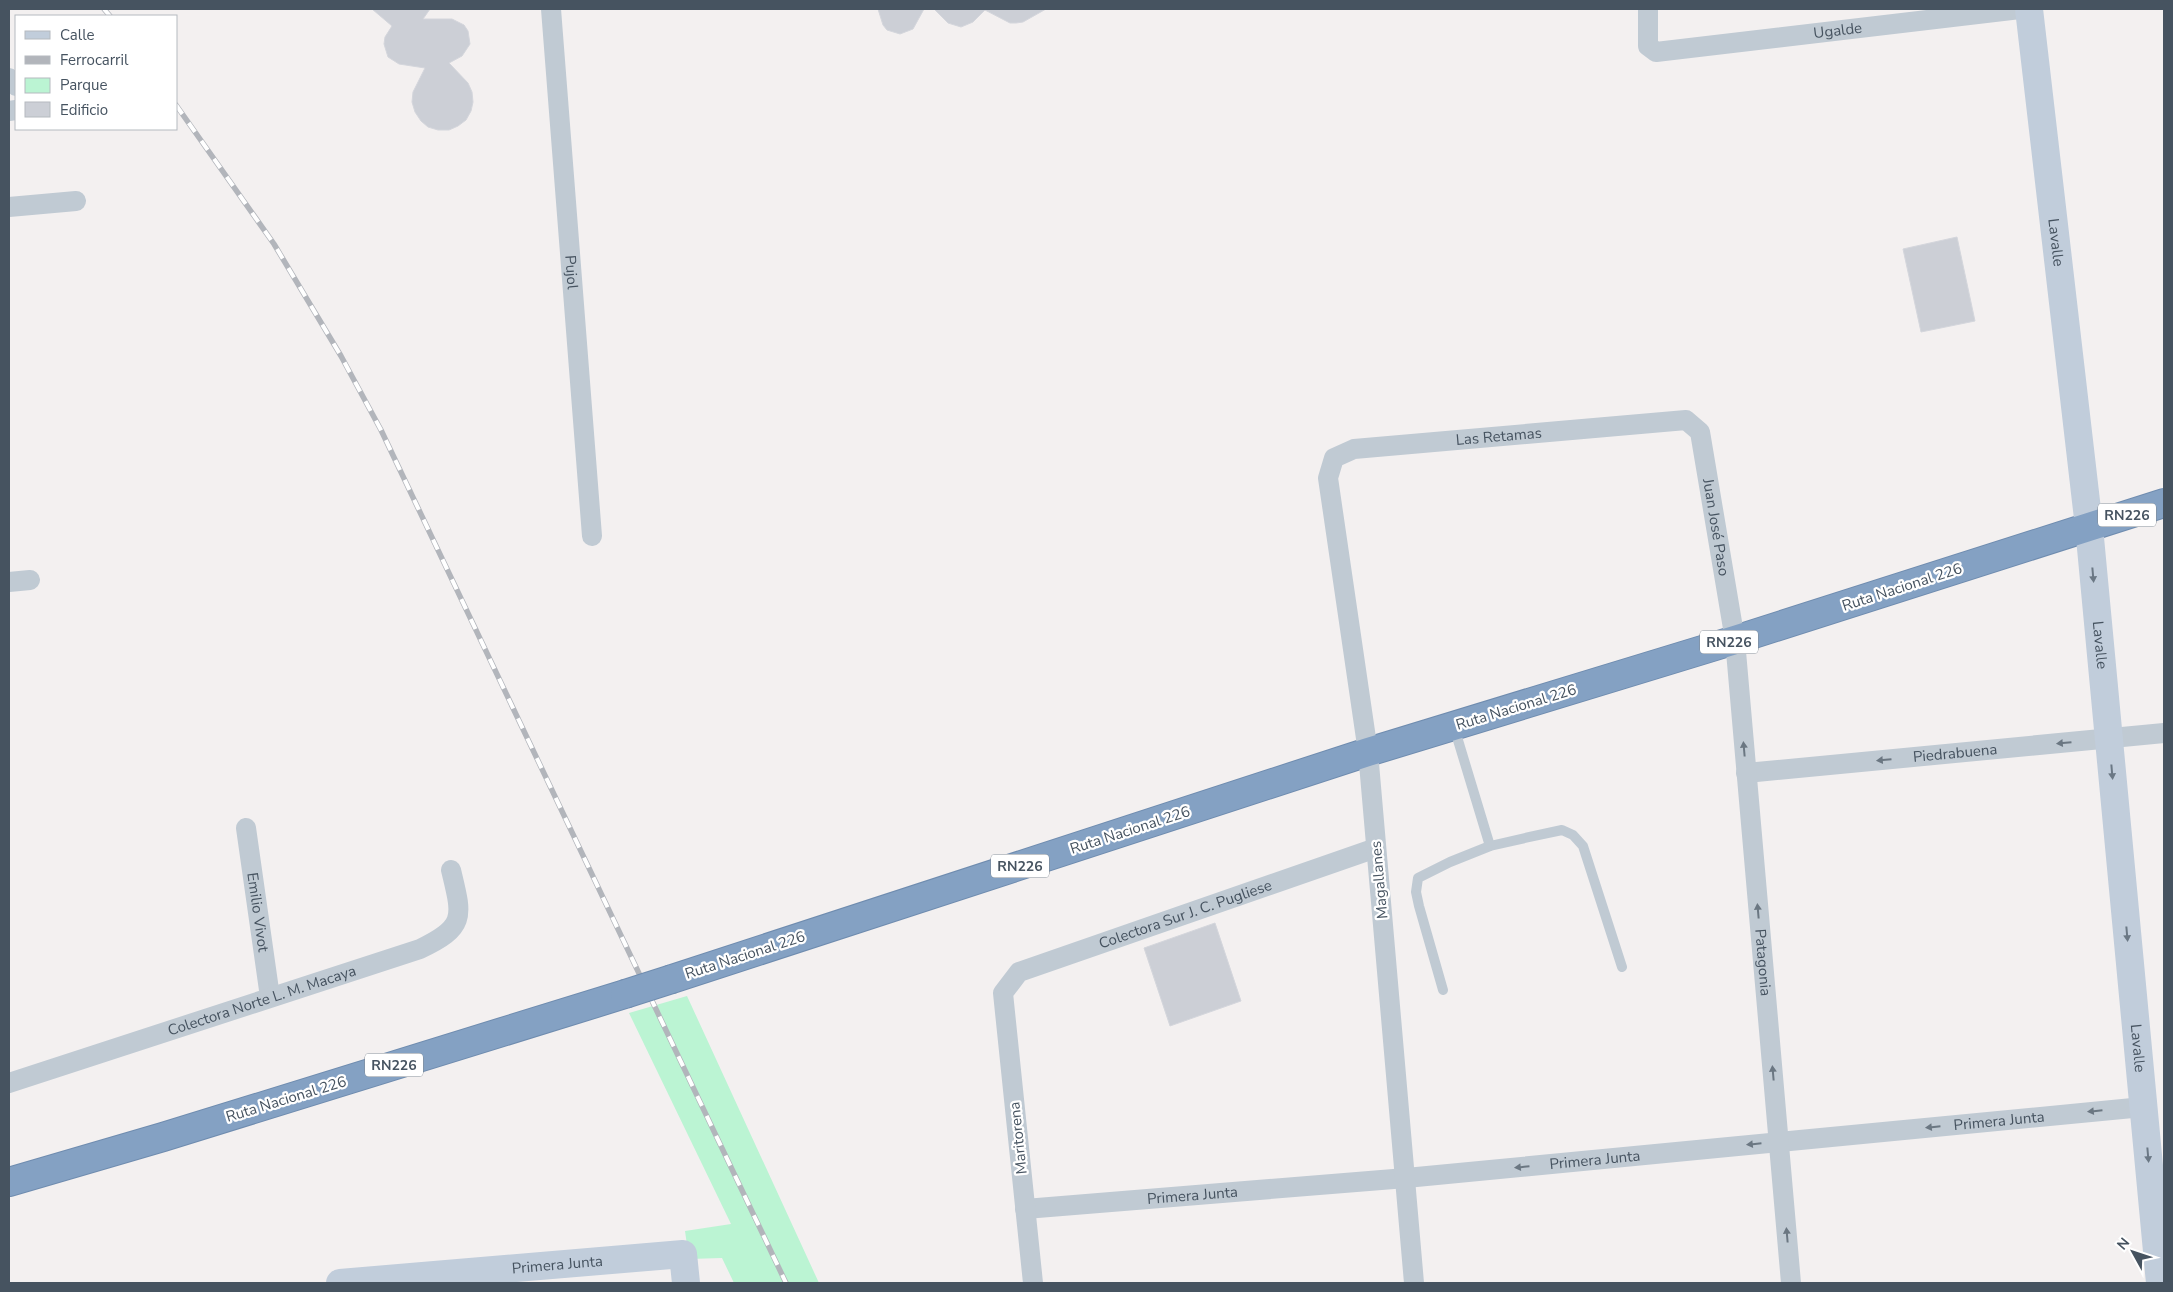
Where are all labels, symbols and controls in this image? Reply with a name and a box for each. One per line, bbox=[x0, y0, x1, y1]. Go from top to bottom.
legend bbox=[15, 15, 178, 130]
street label: Ugalde bbox=[1812, 18, 1863, 43]
text: Calle bbox=[60, 25, 95, 45]
text: Ferrocarril bbox=[60, 50, 129, 70]
text: Parque bbox=[60, 75, 108, 95]
text: Edificio bbox=[60, 100, 108, 120]
street label: Lavalle bbox=[2043, 217, 2069, 268]
street label: Pujol bbox=[560, 254, 583, 291]
street label: Las Retamas bbox=[1455, 423, 1543, 450]
street label: Juan José Paso bbox=[1698, 476, 1734, 578]
road number: RN226 bbox=[2098, 504, 2156, 526]
street label: Ruta Nacional 226 bbox=[1839, 558, 1965, 616]
one-way arrow bbox=[2090, 568, 2098, 584]
street label: Lavalle bbox=[2088, 620, 2112, 670]
road number: RN226 bbox=[1700, 630, 1758, 654]
street label: Ruta Nacional 226 bbox=[1453, 679, 1579, 735]
street label: Piedrabuena bbox=[1912, 739, 1998, 767]
one-way arrow bbox=[2055, 739, 2071, 747]
one-way arrow bbox=[1740, 741, 1748, 757]
one-way arrow bbox=[1876, 756, 1892, 764]
one-way arrow bbox=[2108, 764, 2116, 780]
street label: Ruta Nacional 226 bbox=[1067, 801, 1193, 859]
street label: Magallanes bbox=[1366, 840, 1392, 920]
road number: RN226 bbox=[991, 854, 1049, 878]
street label: Emilio Vivot bbox=[242, 871, 274, 954]
street label: Colectora Sur J. C. Pugliese bbox=[1096, 875, 1275, 954]
one-way arrow bbox=[1754, 903, 1762, 919]
street label: Ruta Nacional 226 bbox=[682, 926, 808, 984]
one-way arrow bbox=[2123, 926, 2131, 942]
street label: Patagonia bbox=[1750, 928, 1776, 997]
street label: Colectora Norte L. M. Macaya bbox=[165, 961, 359, 1041]
street label: Lavalle bbox=[2126, 1023, 2150, 1073]
road number: RN226 bbox=[365, 1054, 423, 1076]
one-way arrow bbox=[1768, 1065, 1776, 1081]
street label: Ruta Nacional 226 bbox=[223, 1071, 349, 1127]
street label: Maritorena bbox=[1004, 1101, 1032, 1175]
street label: Primera Junta bbox=[1953, 1107, 2045, 1135]
one-way arrow bbox=[2086, 1107, 2102, 1115]
one-way arrow bbox=[1925, 1123, 1941, 1131]
one-way arrow bbox=[1746, 1141, 1762, 1149]
street label: Primera Junta bbox=[1549, 1145, 1641, 1174]
one-way arrow bbox=[2144, 1147, 2152, 1163]
one-way arrow bbox=[1514, 1163, 1530, 1171]
street label: Primera Junta bbox=[1146, 1182, 1239, 1209]
one-way arrow bbox=[1782, 1226, 1790, 1242]
north arrow bbox=[2108, 1227, 2158, 1277]
text: N bbox=[2113, 1234, 2134, 1254]
street label: Primera Junta bbox=[511, 1251, 604, 1278]

